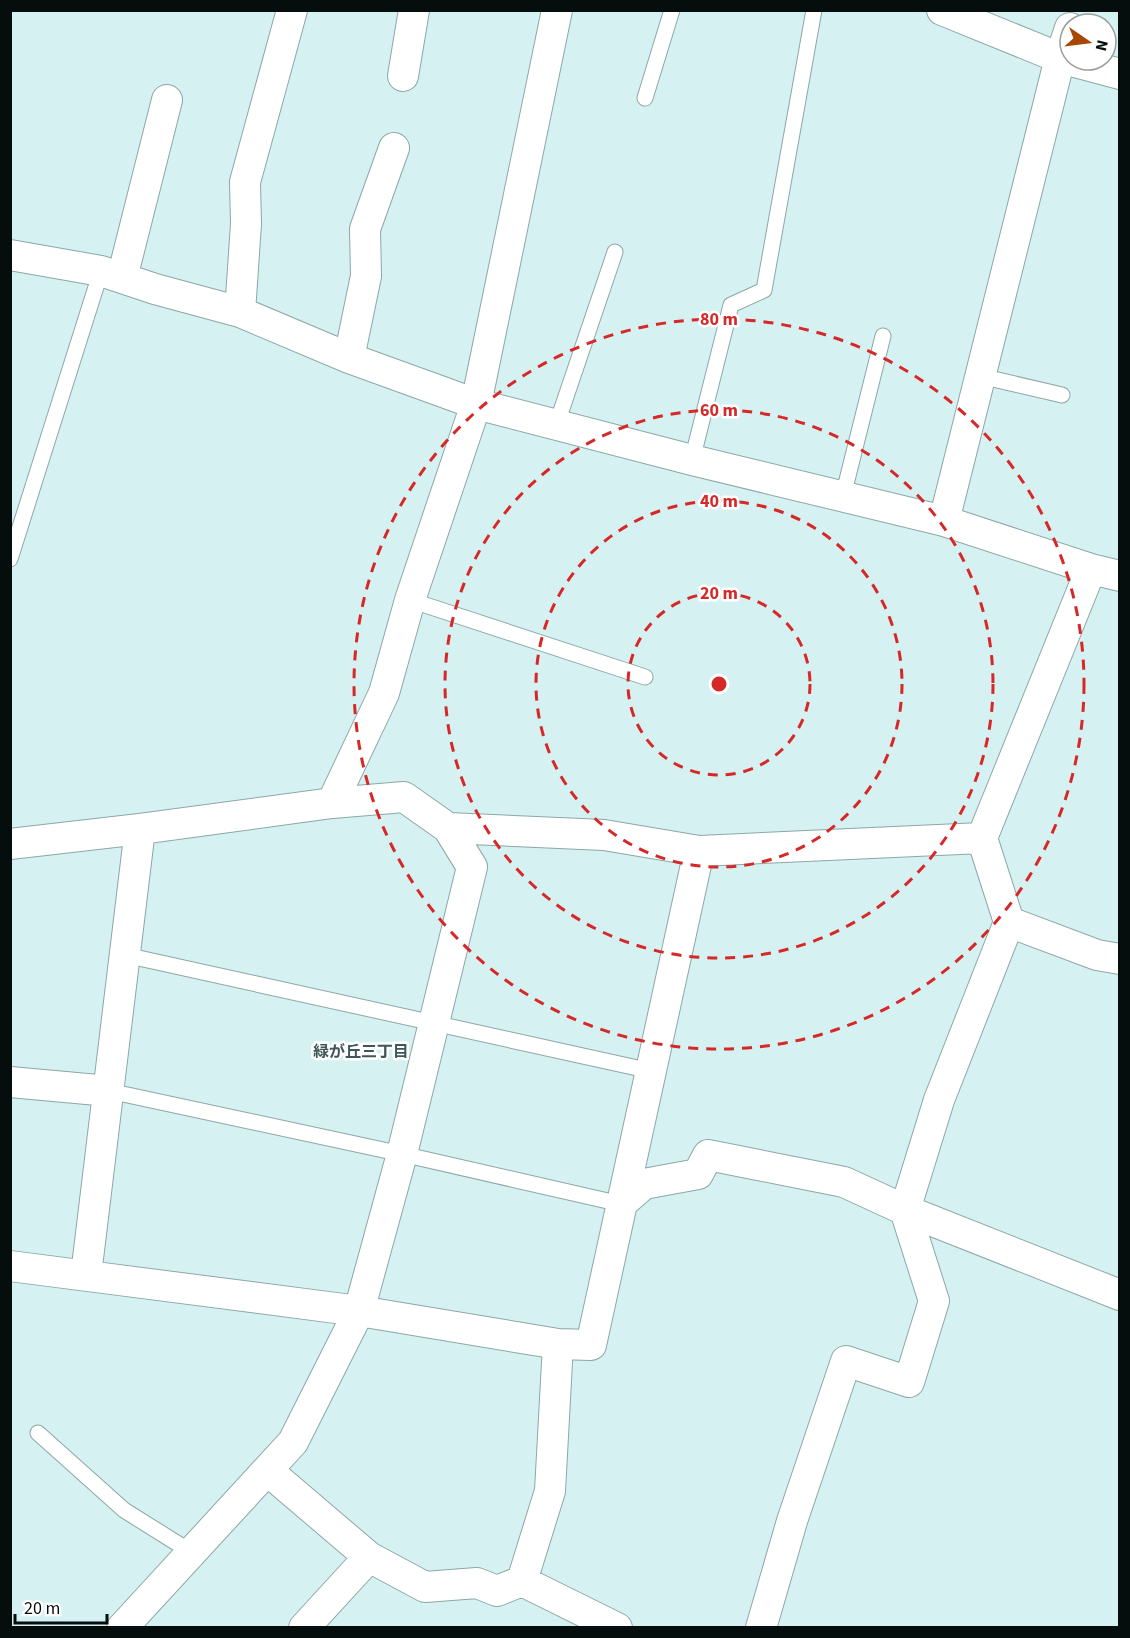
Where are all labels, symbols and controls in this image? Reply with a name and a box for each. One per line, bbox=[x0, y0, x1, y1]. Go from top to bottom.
north arrow bbox=[1058, 12, 1118, 72]
text: N bbox=[1090, 38, 1114, 53]
text: 80 m bbox=[700, 307, 738, 332]
text: 60 m bbox=[700, 398, 738, 423]
text: 40 m bbox=[700, 489, 738, 514]
text: 20 m bbox=[700, 581, 738, 606]
centre of rings bbox=[709, 674, 729, 694]
district label: 緑が丘三丁目 bbox=[313, 1041, 409, 1063]
scale bar bbox=[15, 1587, 106, 1625]
text: 20 m bbox=[24, 1596, 60, 1621]

